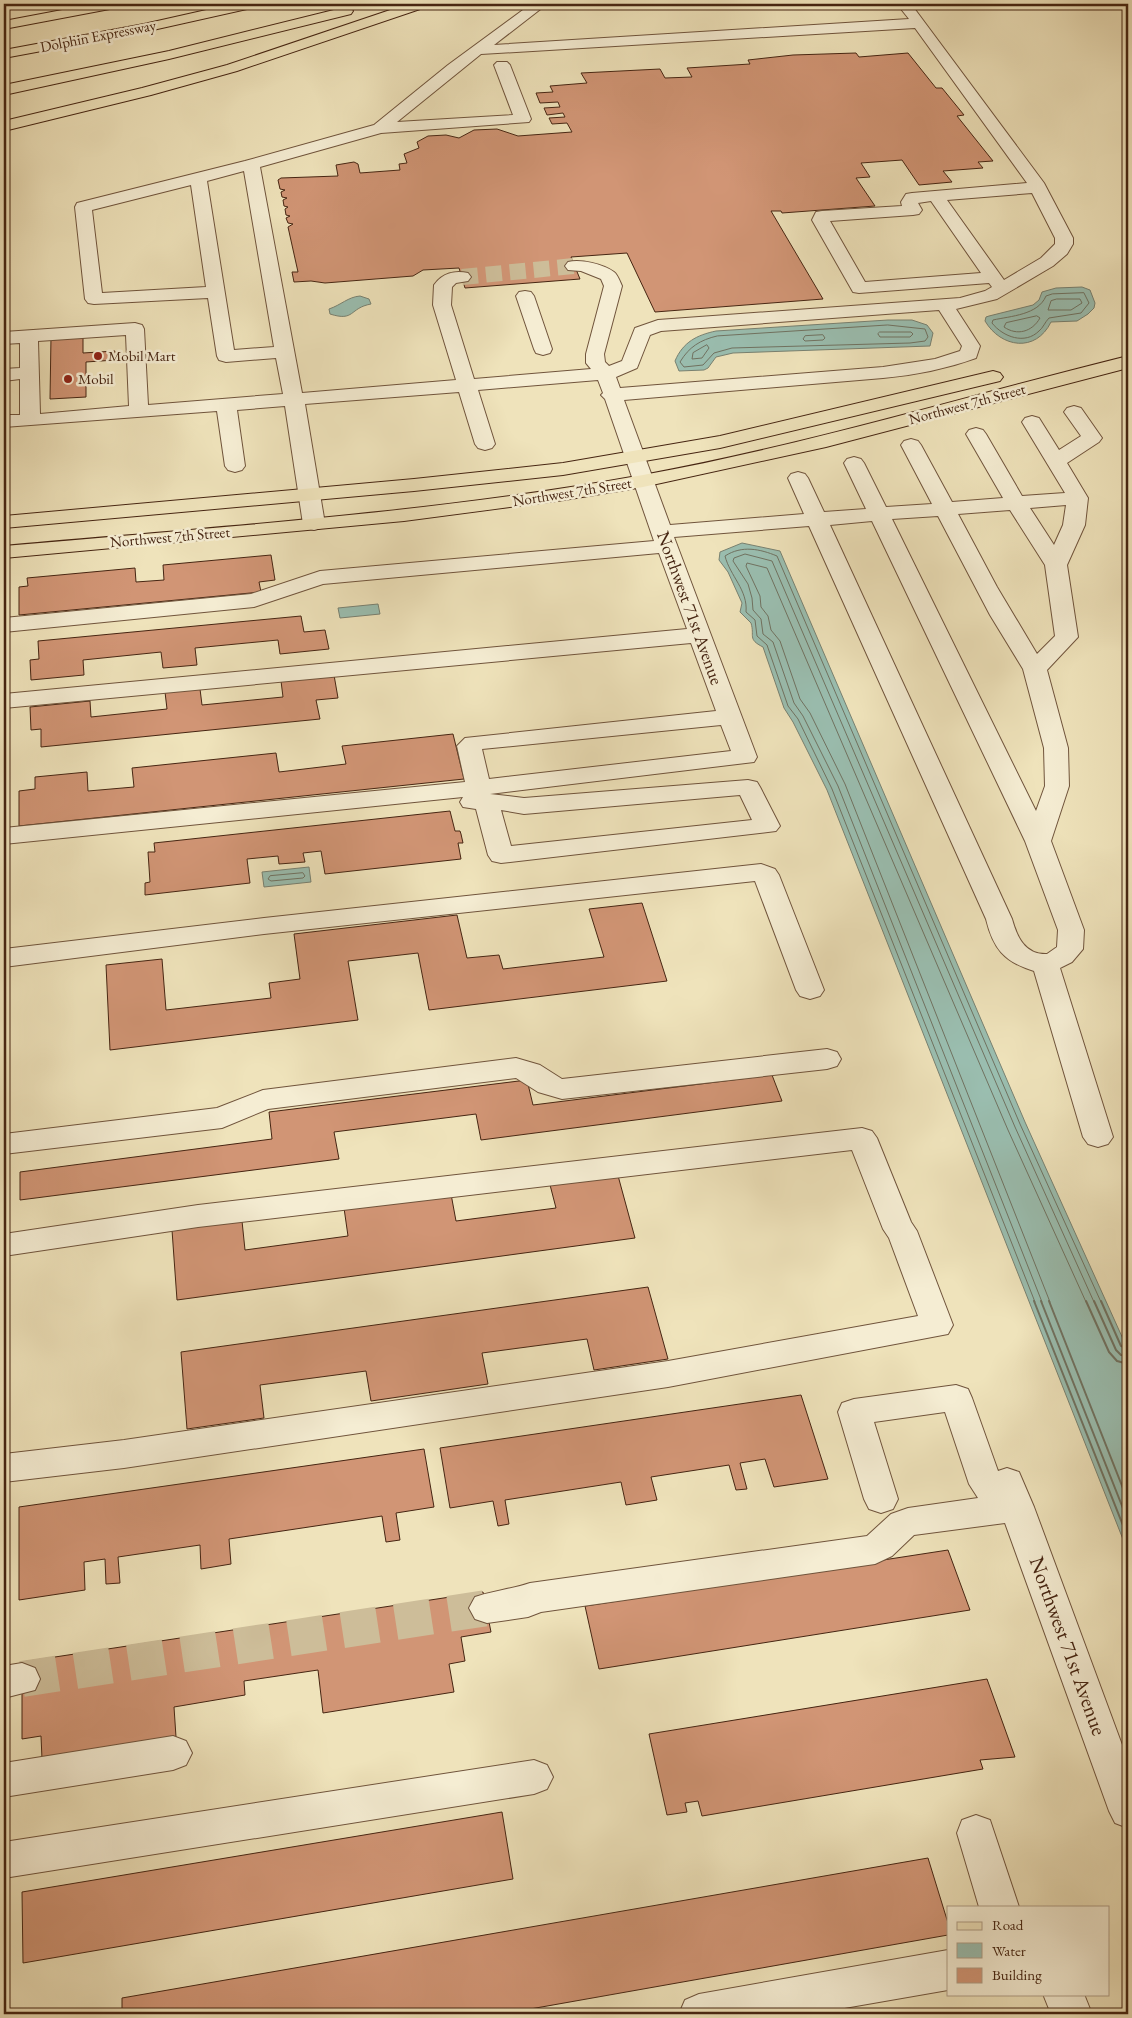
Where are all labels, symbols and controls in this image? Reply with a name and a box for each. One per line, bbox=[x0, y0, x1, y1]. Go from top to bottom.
street label: Dolphin Expressway bbox=[38, 15, 158, 56]
place label: Mobil Mart bbox=[108, 346, 176, 365]
marker: Mobil Mart bbox=[92, 350, 104, 362]
place label: Mobil bbox=[78, 369, 114, 388]
marker: Mobil bbox=[62, 373, 74, 385]
street label: Northwest 7th Street bbox=[906, 379, 1028, 428]
street label: Northwest 7th Street bbox=[511, 473, 633, 510]
street label: Northwest 7th Street bbox=[109, 522, 231, 551]
street label: Northwest 71st Avenue bbox=[652, 528, 729, 688]
street label: Northwest 71st Avenue bbox=[1024, 1553, 1113, 1739]
legend bbox=[947, 1906, 1110, 1996]
text: Road bbox=[992, 1915, 1024, 1934]
text: Water bbox=[992, 1941, 1026, 1960]
text: Building bbox=[992, 1965, 1042, 1984]

